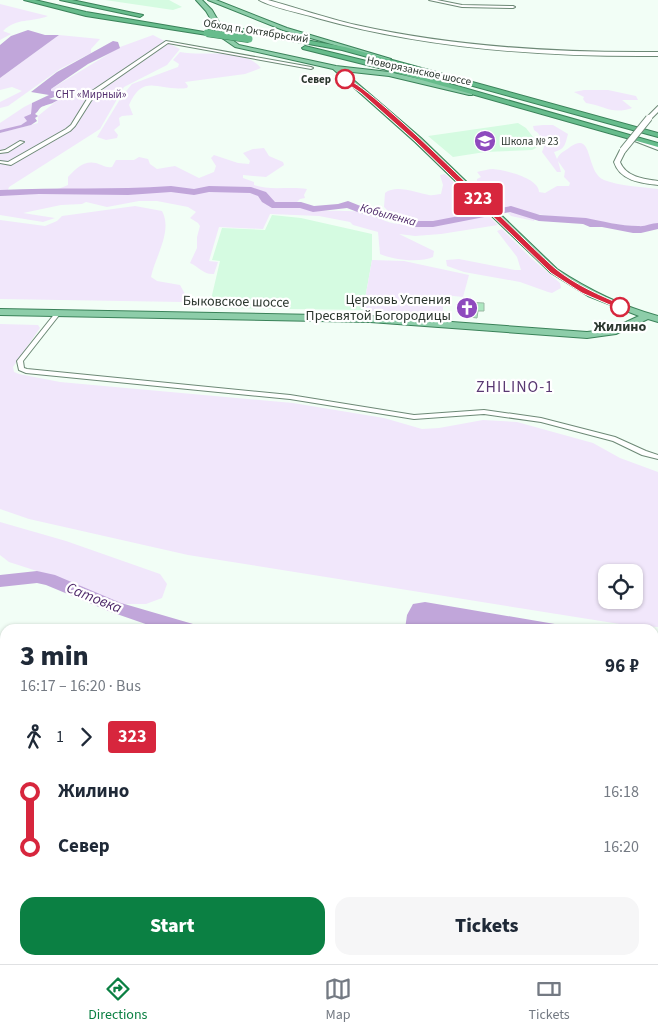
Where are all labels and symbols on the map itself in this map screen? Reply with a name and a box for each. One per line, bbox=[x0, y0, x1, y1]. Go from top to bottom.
street label: Обход п. Октябрьский bbox=[202, 15, 310, 47]
street label: Новорязанское шоссе bbox=[365, 53, 473, 89]
marker: Север bbox=[335, 69, 355, 89]
place label: Север bbox=[301, 72, 331, 87]
park label: СНТ «Мирный» bbox=[55, 87, 127, 102]
school or university icon: Школа № 23 bbox=[473, 129, 497, 153]
place label: Школа № 23 bbox=[501, 134, 558, 149]
line badge: 323 bbox=[449, 183, 507, 215]
water label: Кобыленка bbox=[358, 199, 418, 231]
place label: Церковь Успения Пресвятой Богородицы bbox=[306, 290, 451, 326]
street label: Быковское шоссе bbox=[183, 291, 289, 313]
church icon: Церковь Успения Пресвятой Богородицы bbox=[455, 296, 479, 320]
marker: Жилино bbox=[610, 297, 630, 317]
place label: Жилино bbox=[594, 317, 646, 337]
district label: ZHILINO-1 bbox=[476, 376, 554, 398]
water label: Сатовка bbox=[63, 577, 125, 619]

